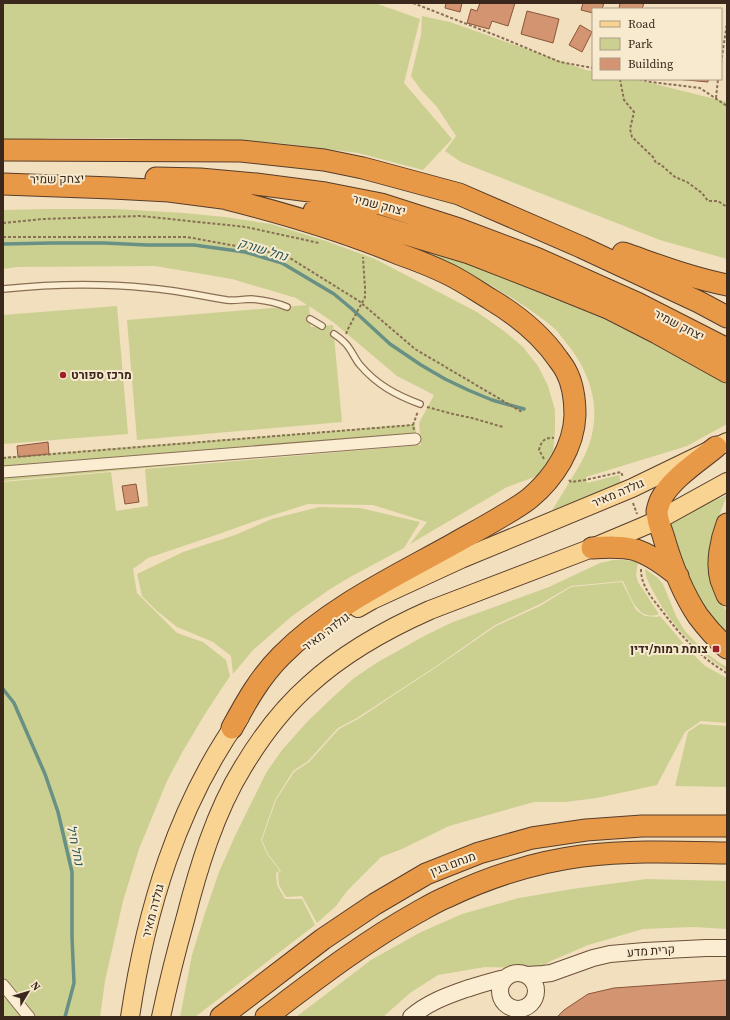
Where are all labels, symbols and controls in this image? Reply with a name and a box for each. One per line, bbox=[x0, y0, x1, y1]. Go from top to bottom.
legend bbox=[592, 8, 722, 80]
text: Road bbox=[628, 16, 655, 32]
text: Park bbox=[628, 36, 653, 52]
text: Building bbox=[628, 56, 673, 72]
street label: יצחק שמיר bbox=[30, 171, 84, 187]
street label: יצחק שמיר bbox=[351, 191, 407, 219]
water label: נחל שורק bbox=[236, 234, 291, 265]
street label: יצחק שמיר bbox=[651, 306, 707, 344]
place label: מרכז ספורט bbox=[71, 367, 132, 383]
marker: מרכז ספורט bbox=[58, 370, 68, 380]
street label: גולדה מאיר bbox=[589, 475, 647, 511]
street label: גולדה מאיר bbox=[299, 609, 353, 655]
place label: צומת רמות/ידין bbox=[630, 641, 708, 657]
marker: צומת רמות/ידין bbox=[711, 644, 721, 654]
water label: נחל חיל bbox=[63, 823, 88, 868]
street label: מנחם בגין bbox=[428, 848, 478, 880]
street label: גולדה מאיר bbox=[138, 882, 168, 940]
street label: קרית מדע bbox=[626, 941, 676, 961]
north arrow bbox=[8, 972, 48, 1012]
text: N bbox=[27, 978, 44, 994]

